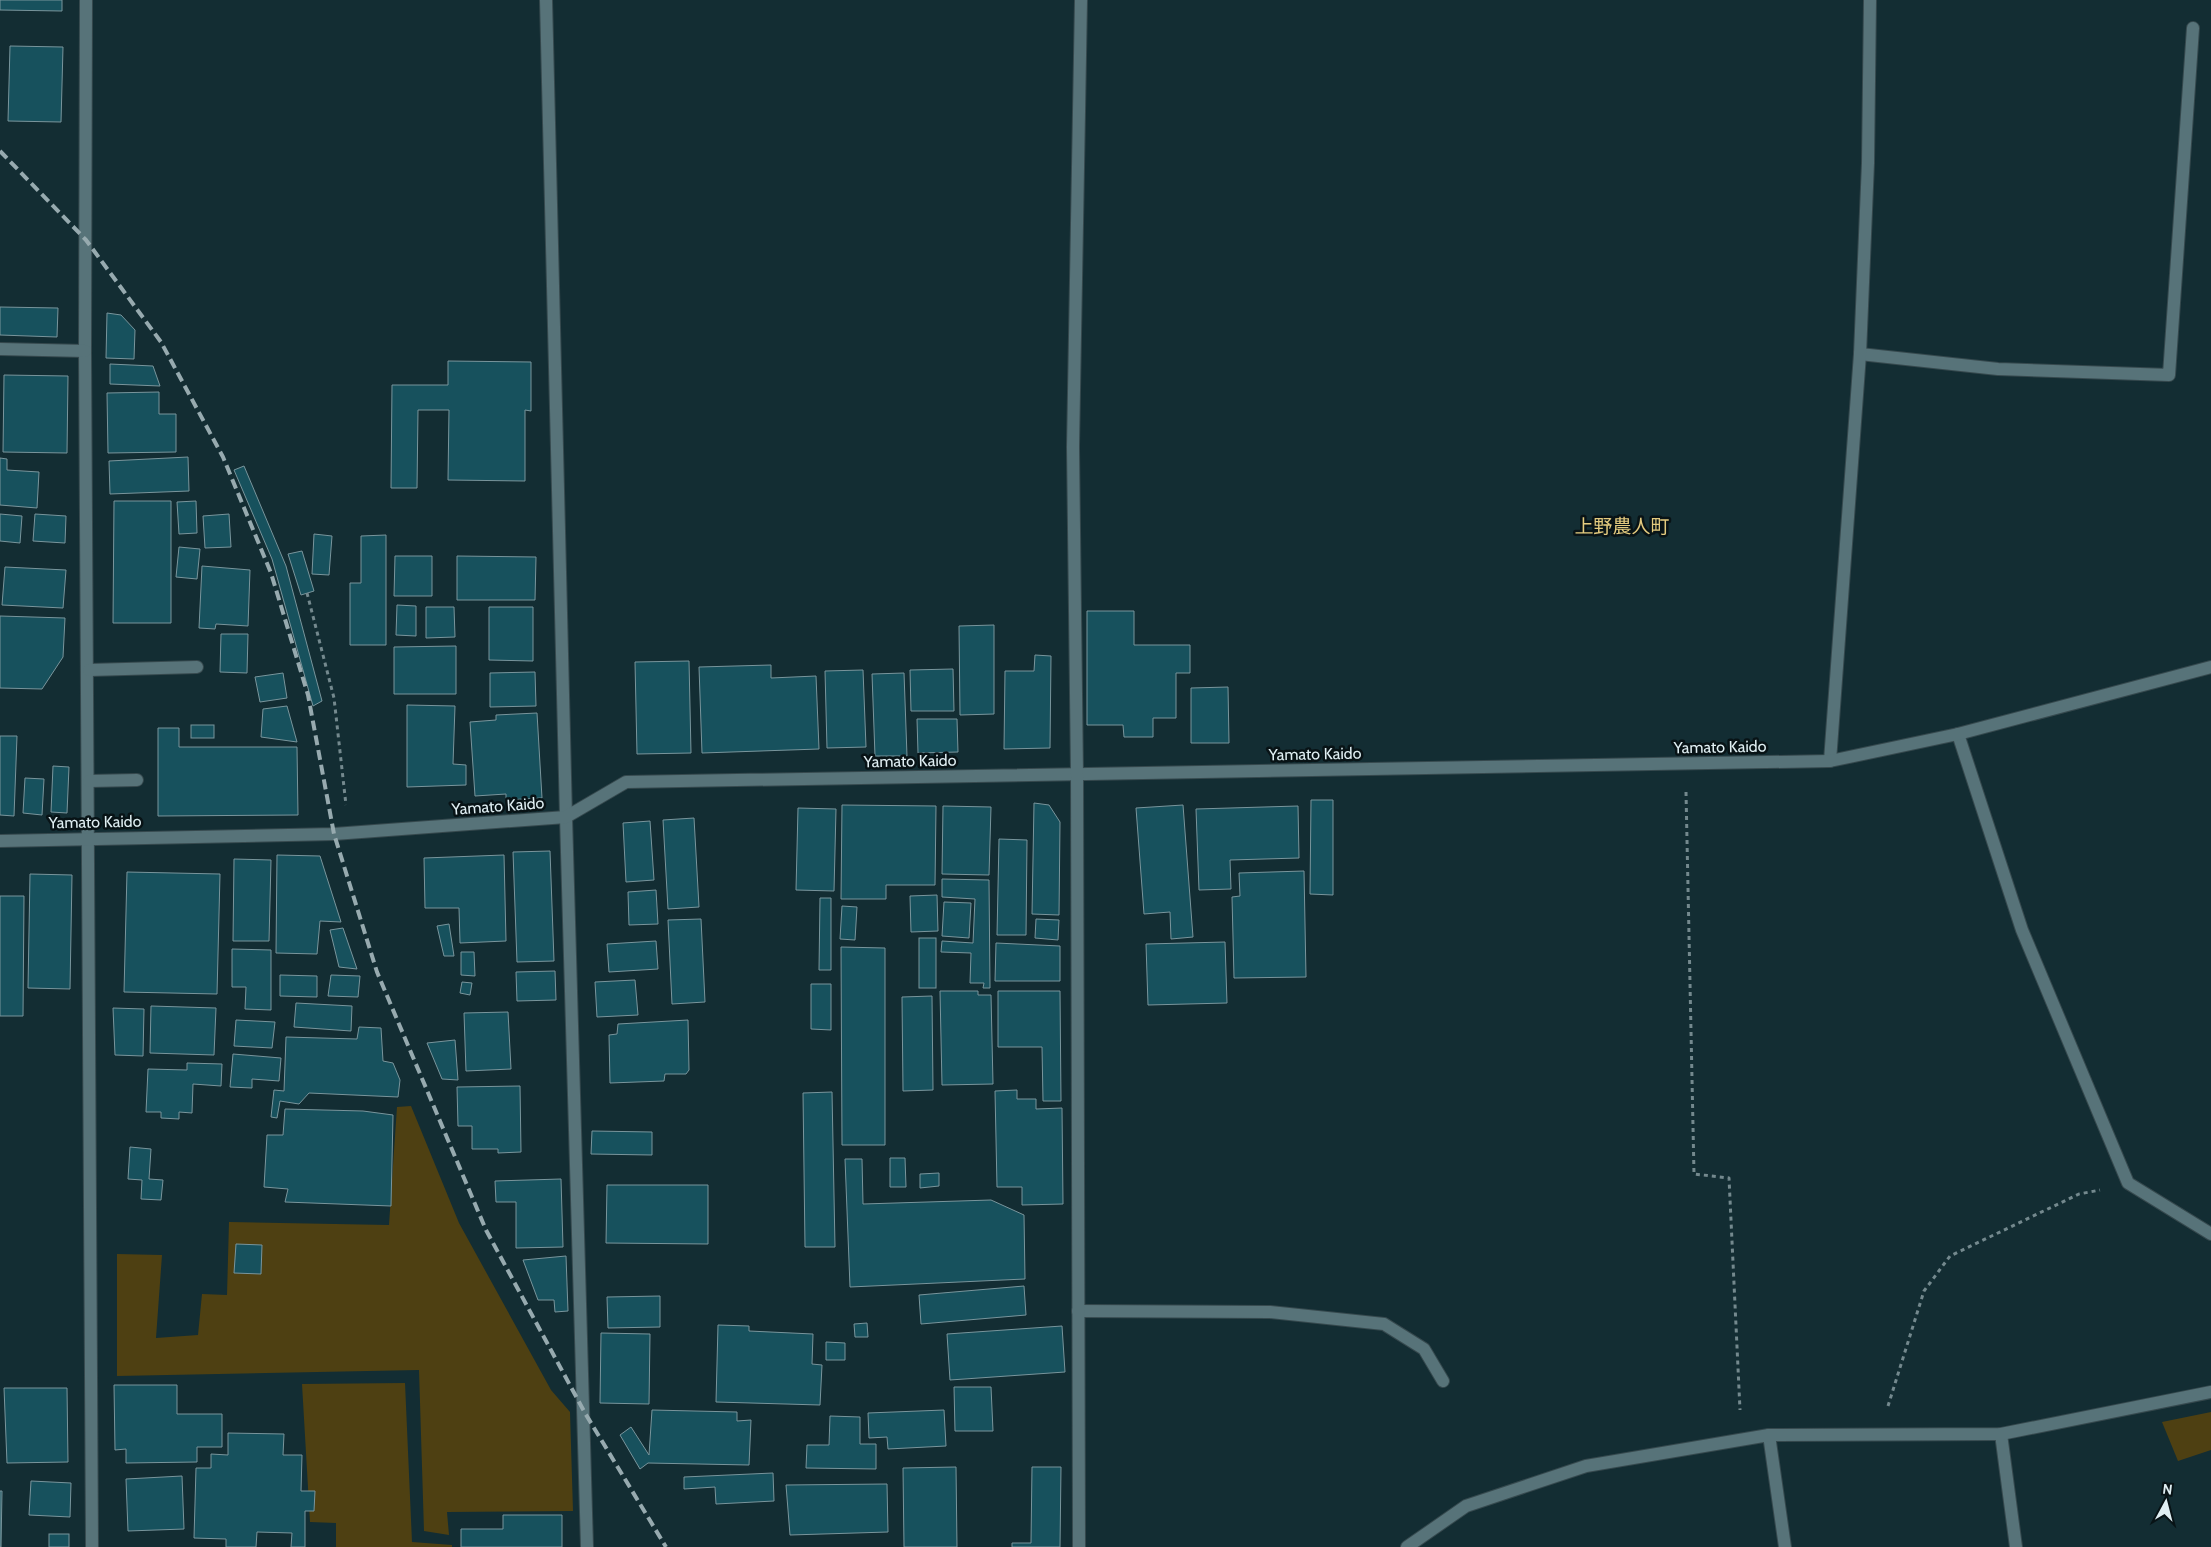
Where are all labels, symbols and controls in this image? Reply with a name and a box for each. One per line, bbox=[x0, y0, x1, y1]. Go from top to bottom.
district label: 上野農人町 bbox=[1574, 515, 1670, 538]
street label: Yamato Kaido bbox=[1672, 737, 1767, 757]
street label: Yamato Kaido bbox=[1267, 744, 1362, 764]
street label: Yamato Kaido bbox=[862, 751, 957, 771]
street label: Yamato Kaido bbox=[450, 793, 545, 819]
street label: Yamato Kaido bbox=[47, 812, 142, 832]
north arrow bbox=[2141, 1477, 2191, 1527]
text: N bbox=[2162, 1480, 2174, 1499]

